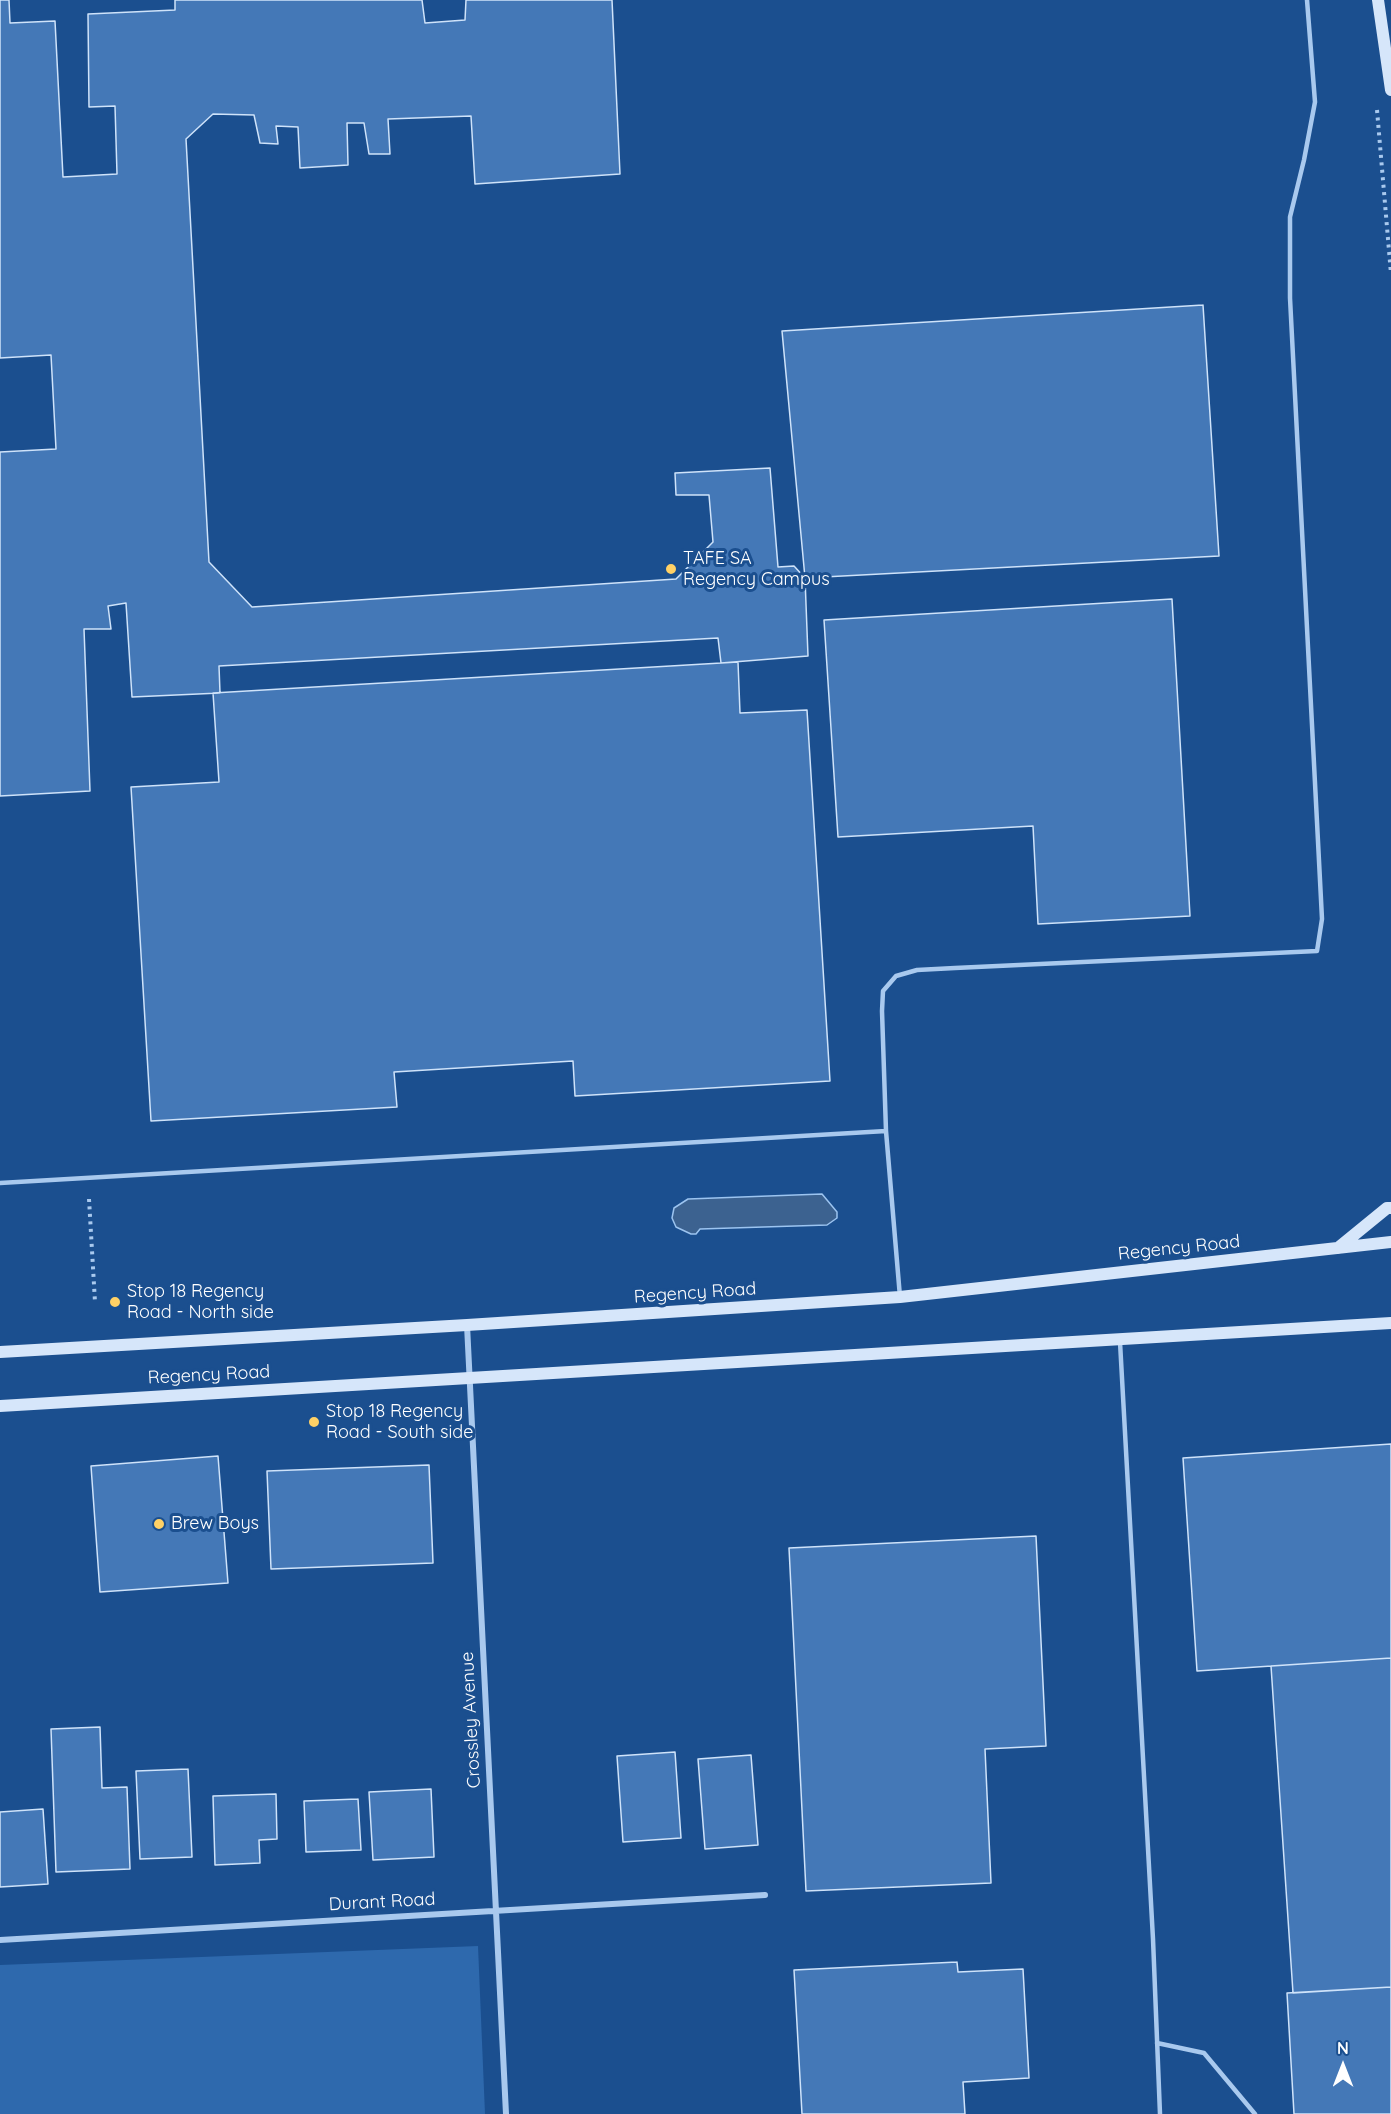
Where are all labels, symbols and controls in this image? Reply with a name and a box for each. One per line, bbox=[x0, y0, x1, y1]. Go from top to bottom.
place label: TAFE SA Regency Campus bbox=[683, 548, 830, 590]
marker: TAFE SA Regency Campus bbox=[664, 562, 678, 576]
street label: Regency Road bbox=[1117, 1231, 1241, 1265]
street label: Regency Road bbox=[633, 1278, 757, 1308]
place label: Stop 18 Regency Road - North side bbox=[127, 1281, 274, 1324]
marker: Stop 18 Regency Road - North side bbox=[108, 1295, 122, 1309]
street label: Regency Road bbox=[147, 1361, 271, 1389]
place label: Stop 18 Regency Road - South side bbox=[326, 1401, 473, 1444]
marker: Stop 18 Regency Road - South side bbox=[307, 1415, 321, 1429]
place label: Brew Boys bbox=[171, 1513, 259, 1535]
marker: Brew Boys bbox=[152, 1517, 166, 1531]
street label: Crossley Avenue bbox=[457, 1651, 485, 1789]
street label: Durant Road bbox=[328, 1888, 436, 1916]
north arrow bbox=[1313, 2036, 1373, 2096]
text: N bbox=[1337, 2038, 1349, 2058]

